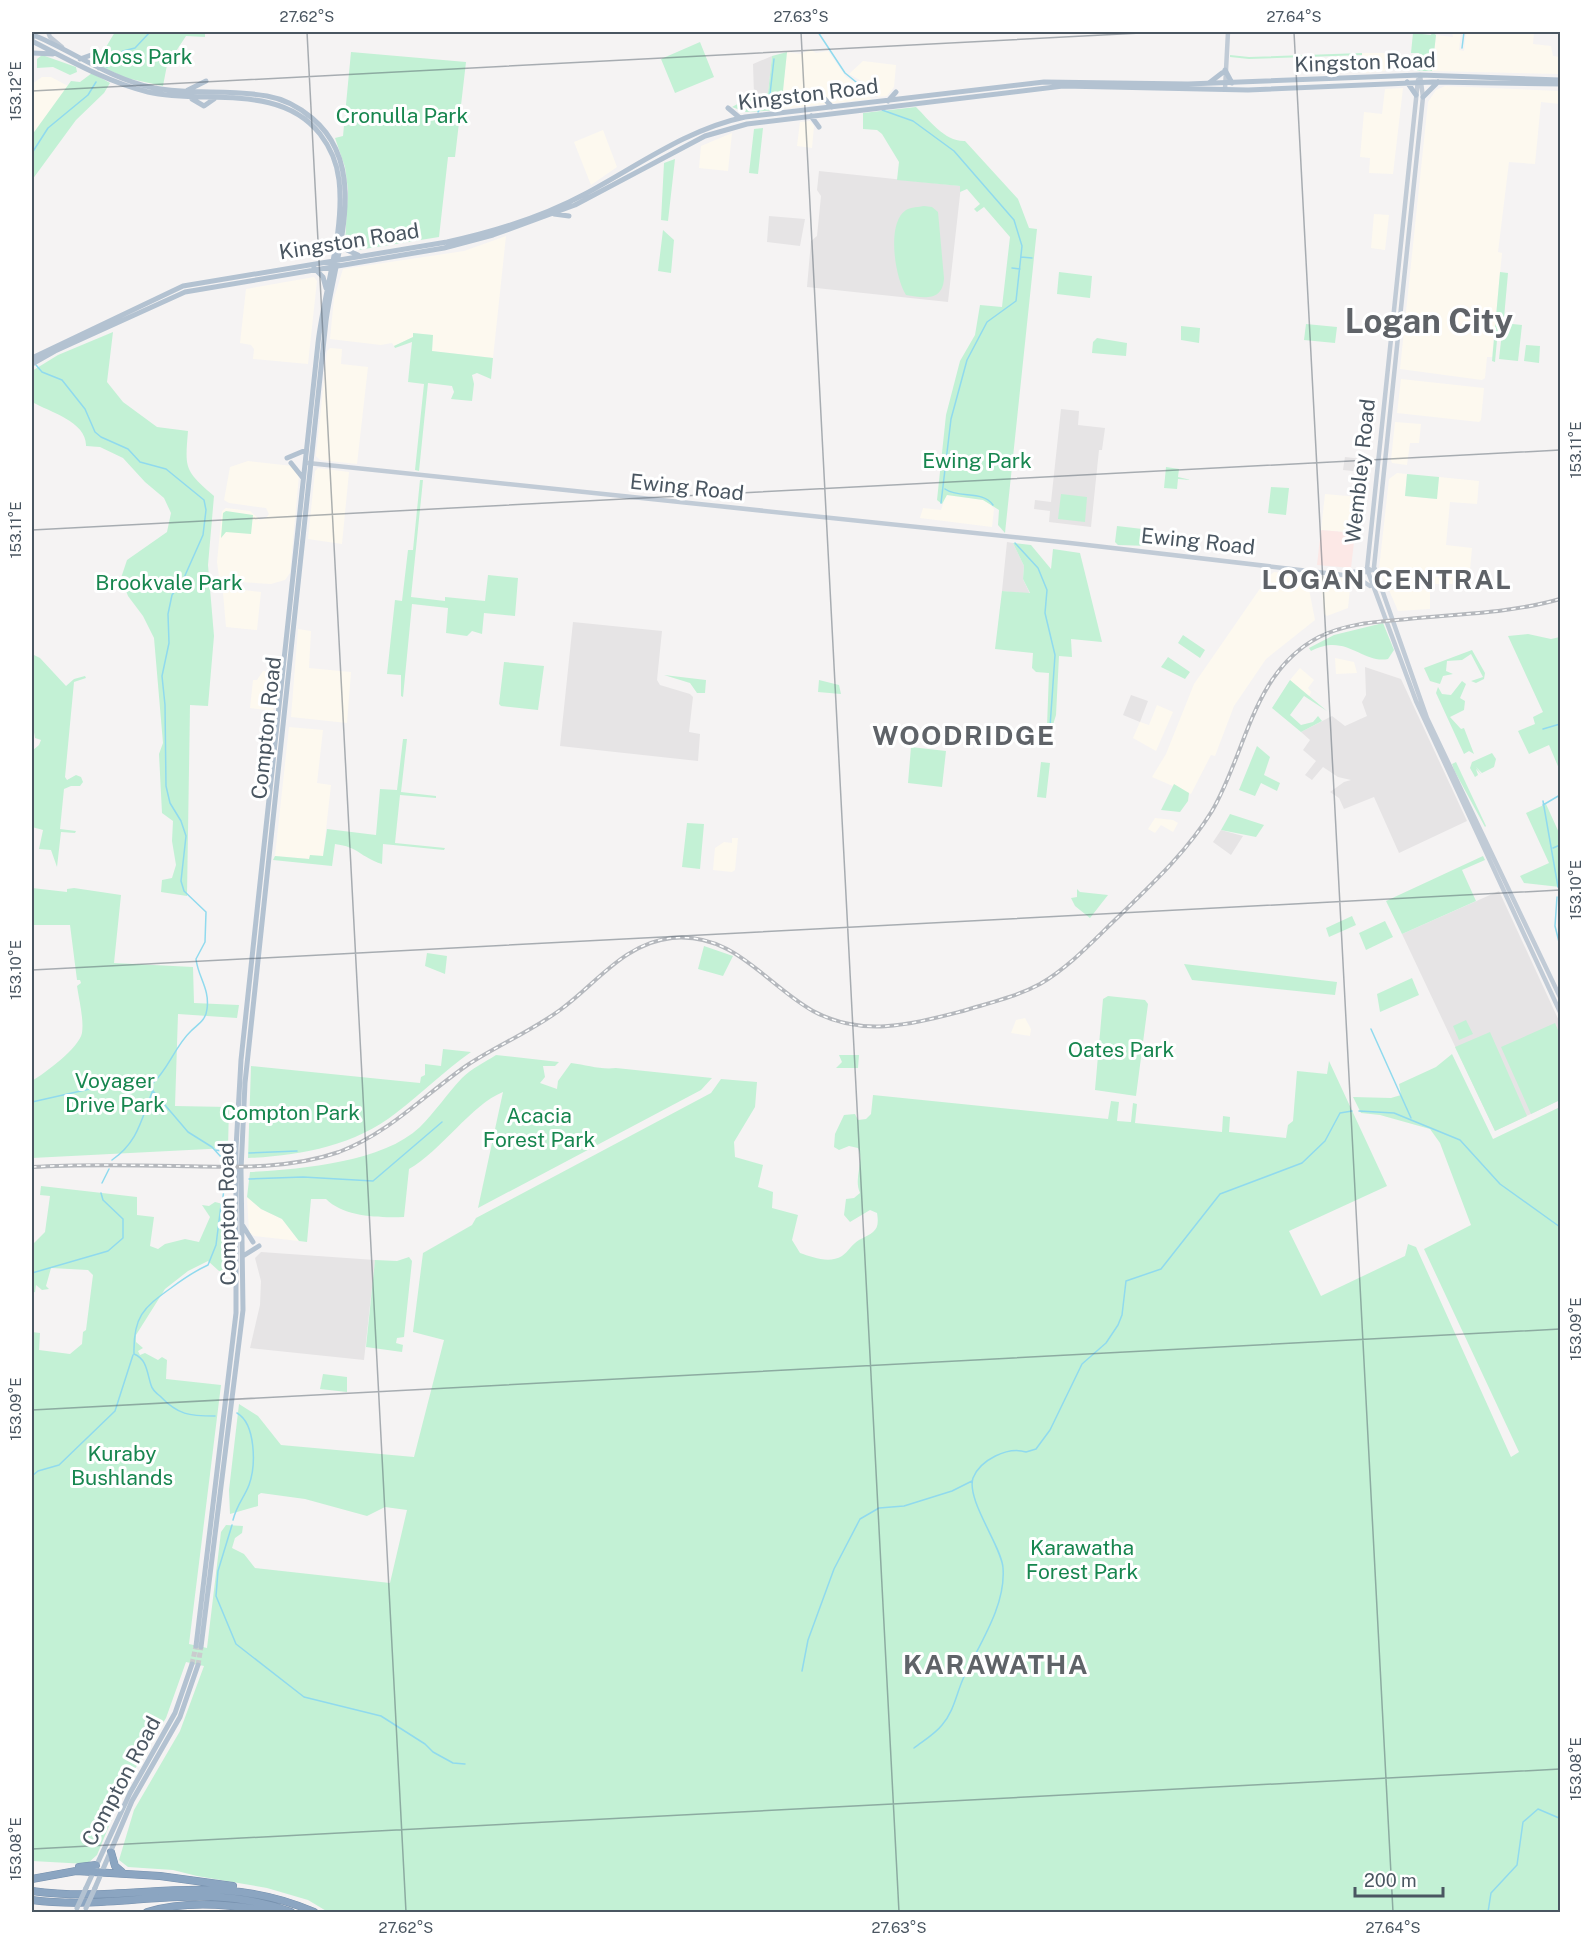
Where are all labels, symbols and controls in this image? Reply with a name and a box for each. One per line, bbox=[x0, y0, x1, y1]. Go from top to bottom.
text: 27.62°S bbox=[280, 8, 334, 25]
text: 27.63°S bbox=[773, 8, 829, 25]
text: 27.64°S bbox=[1266, 8, 1322, 25]
park label: Moss Park bbox=[91, 44, 193, 69]
street label: Kingston Road bbox=[1294, 47, 1436, 77]
text: 153.12°E bbox=[7, 61, 24, 121]
street label: Kingston Road bbox=[736, 73, 880, 115]
park label: Cronulla Park bbox=[336, 103, 469, 128]
street label: Kingston Road bbox=[277, 218, 421, 264]
district label: Logan City bbox=[1345, 302, 1514, 340]
street label: Wembley Road bbox=[1340, 397, 1380, 545]
text: 153.11°E bbox=[1567, 422, 1584, 479]
park label: Ewing Park bbox=[922, 448, 1032, 473]
street label: Ewing Road bbox=[629, 469, 745, 505]
text: 153.11°E bbox=[7, 502, 24, 559]
street label: Ewing Road bbox=[1140, 523, 1256, 559]
district label: LOGAN CENTRAL bbox=[1262, 563, 1512, 595]
park label: Brookvale Park bbox=[95, 570, 243, 595]
street label: Compton Road bbox=[246, 655, 286, 801]
district label: WOODRIDGE bbox=[872, 719, 1056, 751]
text: 153.10°E bbox=[1567, 860, 1584, 920]
text: 153.10°E bbox=[7, 940, 24, 1000]
park label: Oates Park bbox=[1068, 1037, 1174, 1062]
park label: Voyager Drive Park bbox=[65, 1068, 165, 1117]
park label: Compton Park bbox=[222, 1100, 360, 1125]
park label: Acacia Forest Park bbox=[483, 1103, 595, 1152]
street label: Compton Road bbox=[213, 1142, 241, 1286]
text: 153.09°E bbox=[1567, 1297, 1584, 1361]
text: 153.09°E bbox=[7, 1377, 24, 1441]
park label: Kuraby Bushlands bbox=[71, 1441, 173, 1490]
park label: Karawatha Forest Park bbox=[1026, 1535, 1138, 1584]
district label: KARAWATHA bbox=[903, 1648, 1089, 1680]
street label: Compton Road bbox=[76, 1712, 166, 1850]
text: 153.08°E bbox=[1567, 1737, 1584, 1801]
text: 153.08°E bbox=[7, 1817, 24, 1881]
scale bar bbox=[1355, 1860, 1444, 1898]
text: 200 m bbox=[1364, 1870, 1417, 1891]
text: 27.62°S bbox=[379, 1919, 433, 1936]
text: 27.63°S bbox=[871, 1919, 927, 1936]
text: 27.64°S bbox=[1365, 1919, 1421, 1936]

